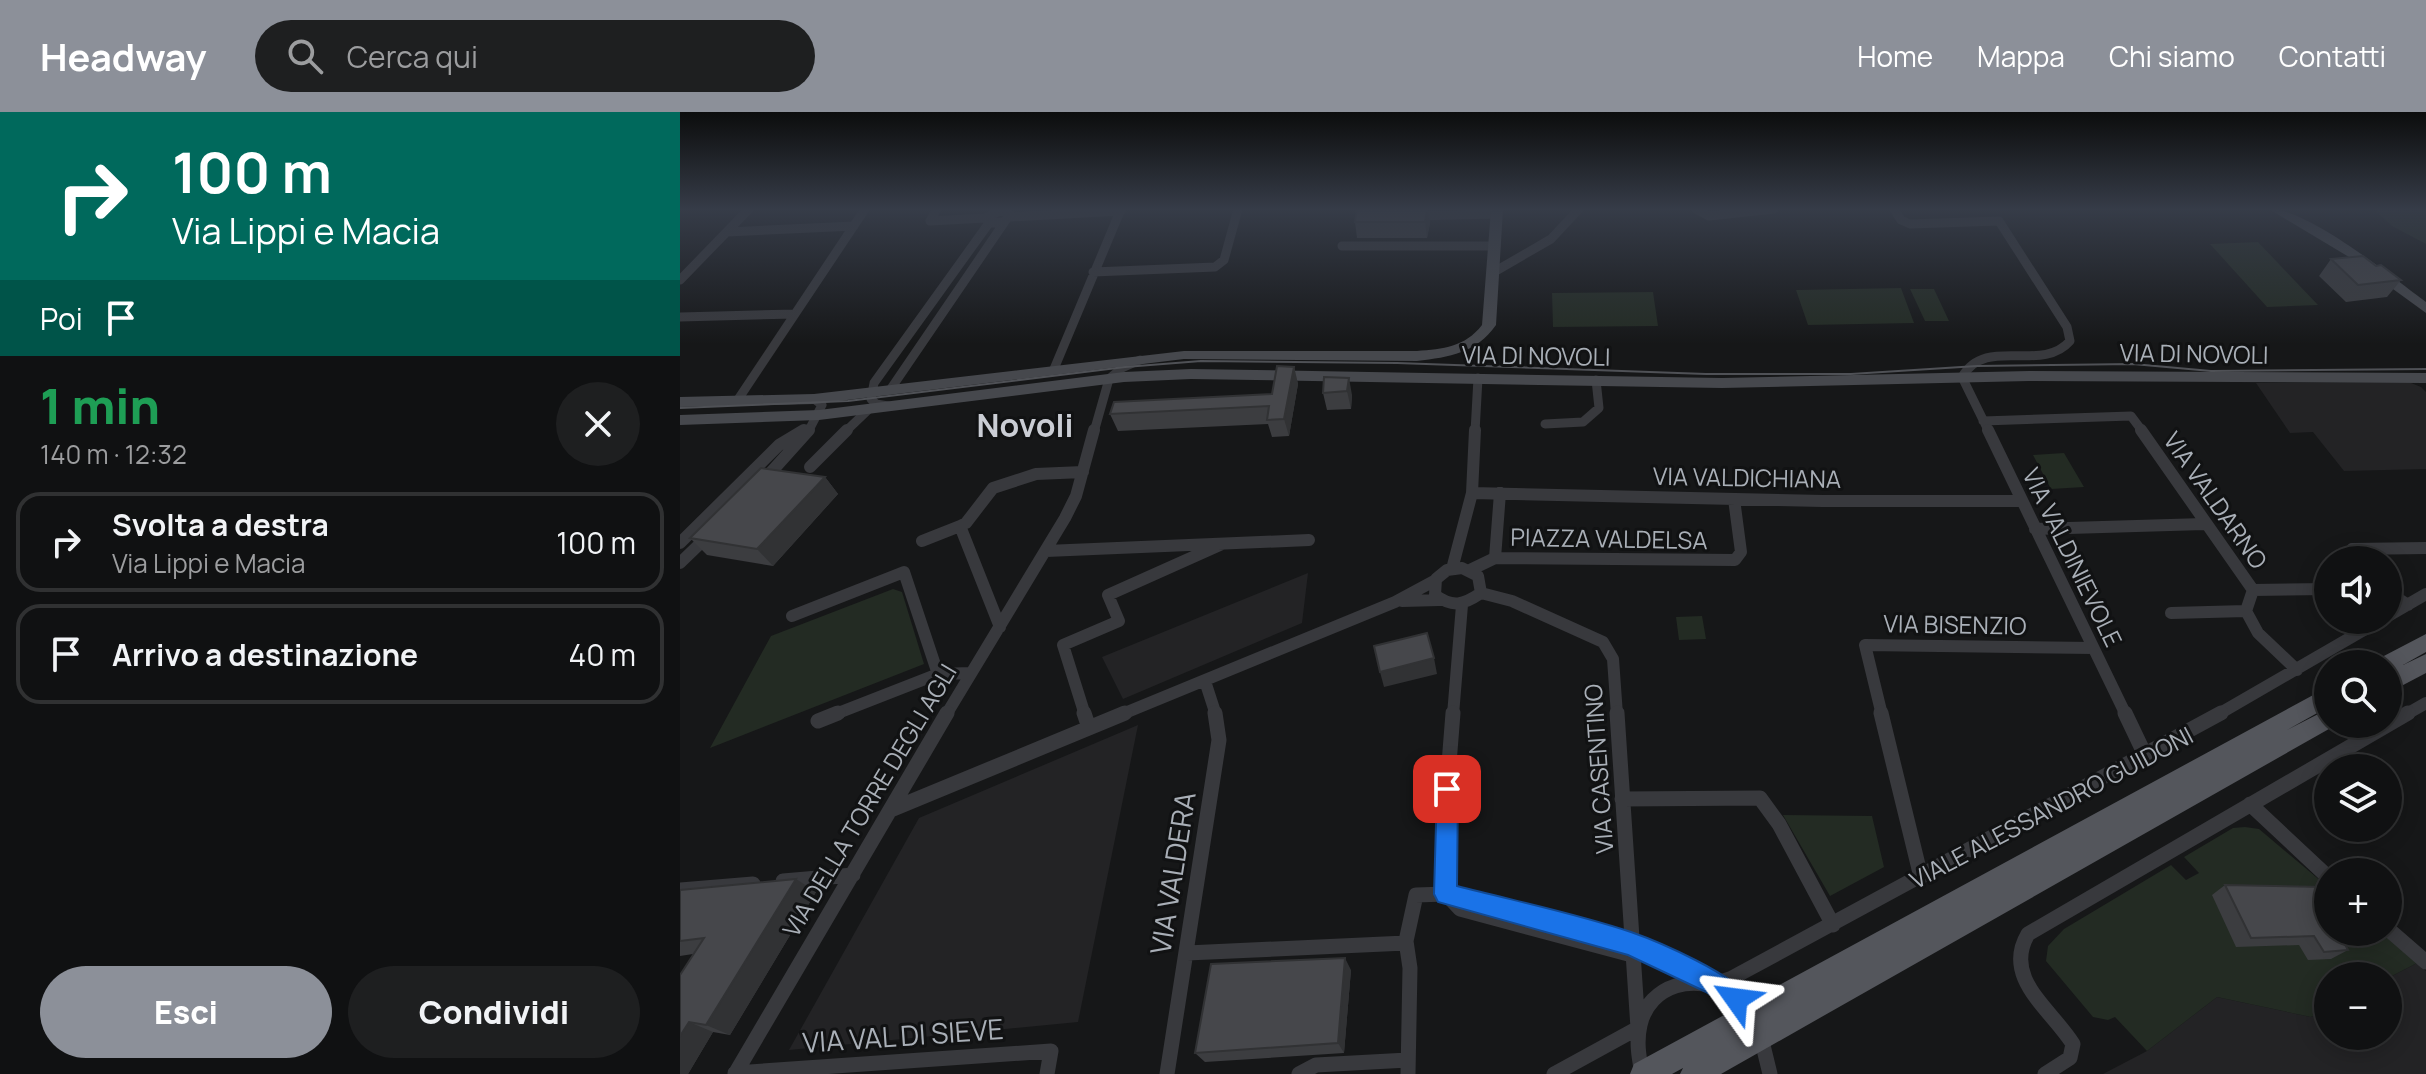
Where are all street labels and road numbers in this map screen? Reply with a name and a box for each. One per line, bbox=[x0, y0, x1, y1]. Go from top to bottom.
street label: VIA DI NOVOLI bbox=[2119, 335, 2269, 371]
street label: VIA DI NOVOLI bbox=[1461, 337, 1611, 373]
street label: VIA VALDARNO bbox=[2157, 425, 2275, 575]
street label: VIA VALDICHIANA bbox=[1653, 459, 1841, 495]
street label: VIA VALDINIEVOLE bbox=[2015, 462, 2131, 652]
street label: PIAZZA VALDELSA bbox=[1510, 520, 1708, 556]
street label: VIA BISENZIO bbox=[1883, 606, 2027, 642]
street label: VIA DELLA TORRE DEGLI AGLI bbox=[774, 657, 964, 943]
street label: VIA CASENTINO bbox=[1576, 683, 1620, 855]
street label: VIALE ALESSANDRO GUIDONI bbox=[1904, 718, 2198, 896]
street label: VIA VALDERA bbox=[1140, 789, 1204, 957]
street label: VIA VAL DI SIEVE bbox=[801, 1009, 1005, 1061]

